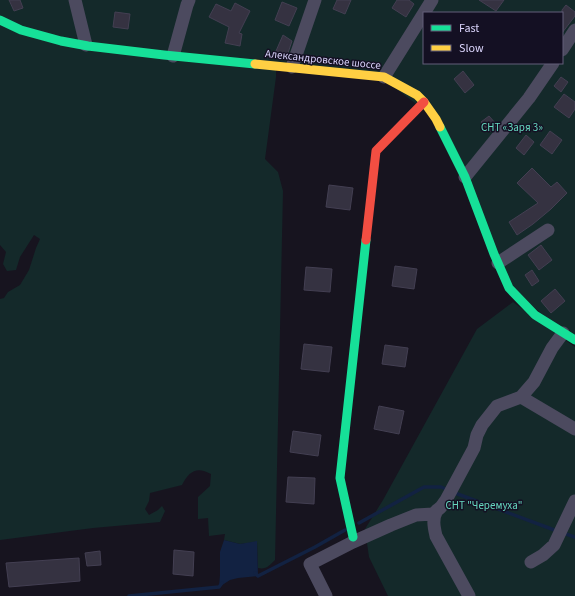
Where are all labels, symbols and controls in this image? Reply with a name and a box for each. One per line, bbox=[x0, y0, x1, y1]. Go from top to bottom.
legend bbox=[423, 12, 563, 64]
text: Fast bbox=[459, 20, 479, 37]
text: Slow bbox=[459, 40, 484, 57]
street label: Александровское шоссе bbox=[264, 46, 382, 73]
park label: СНТ «Заря 3» bbox=[481, 120, 543, 135]
park label: СНТ "Черемуха" bbox=[446, 498, 522, 513]

